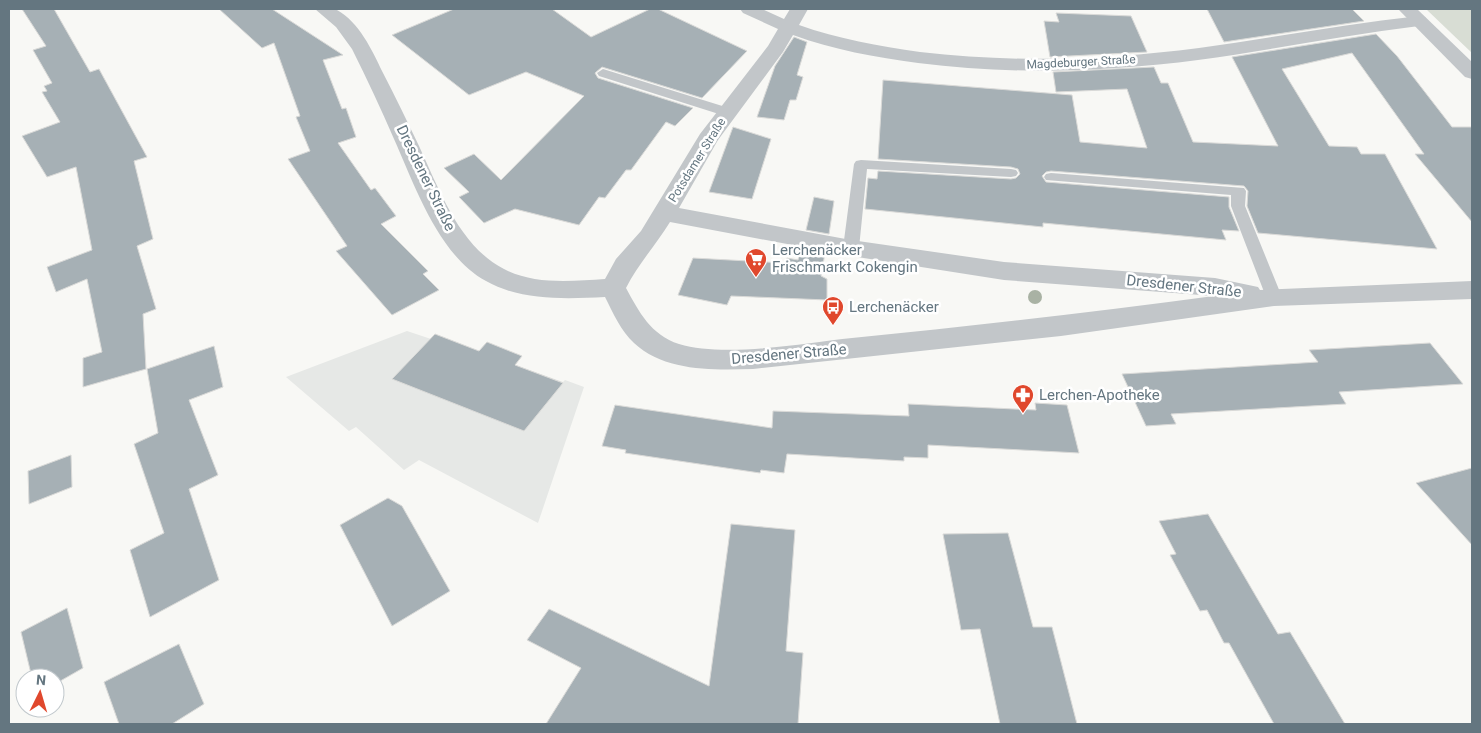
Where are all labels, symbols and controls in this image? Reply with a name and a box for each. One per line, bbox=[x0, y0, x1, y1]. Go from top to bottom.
street label: Magdeburger Straße bbox=[1026, 52, 1136, 72]
street label: Potsdamer Straße bbox=[665, 115, 729, 205]
street label: Dresdener Straße bbox=[393, 122, 459, 234]
place label: Lerchenäcker Frischmarkt Cokengin bbox=[772, 241, 918, 276]
supermarket icon: Lerchenäcker Frischmarkt Cokengin bbox=[744, 247, 768, 278]
street label: Dresdener Straße bbox=[1126, 271, 1242, 301]
bus stop icon: Lerchenäcker bbox=[821, 295, 845, 326]
place label: Lerchenäcker bbox=[849, 298, 939, 316]
street label: Dresdener Straße bbox=[731, 340, 847, 368]
pharmacy icon: Lerchen-Apotheke bbox=[1011, 383, 1035, 414]
place label: Lerchen-Apotheke bbox=[1039, 386, 1160, 404]
north arrow bbox=[15, 668, 65, 718]
text: N bbox=[36, 672, 47, 688]

